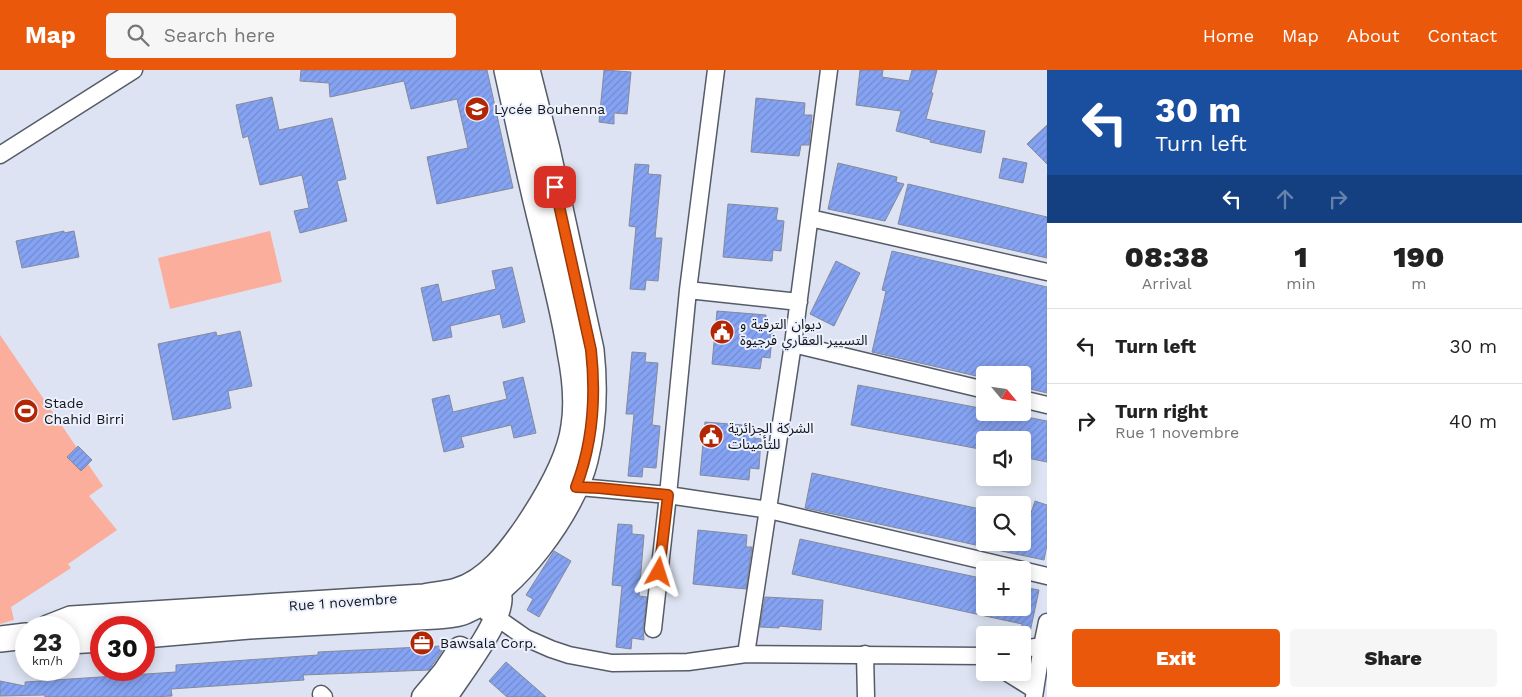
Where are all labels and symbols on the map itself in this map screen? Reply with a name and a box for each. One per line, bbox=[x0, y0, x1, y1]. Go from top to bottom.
school or university icon: Lycée Bouhenna bbox=[464, 96, 490, 122]
place label: Lycée Bouhenna bbox=[494, 101, 605, 117]
pin bbox=[534, 166, 576, 208]
place label: ديوان الترقية و التسيير العقاري فرجيوة bbox=[740, 316, 868, 351]
public building icon: ديوان الترقية و التسيير العقاري فرجيوة bbox=[709, 319, 735, 345]
north arrow bbox=[976, 366, 1031, 421]
place label: Stade Chahid Birri bbox=[44, 395, 124, 427]
sports icon: Stade Chahid Birri bbox=[13, 398, 39, 424]
place label: الشركة الجزائرية للتأمينات bbox=[728, 420, 814, 452]
public building icon: الشركة الجزائرية للتأمينات bbox=[698, 423, 724, 449]
position arrow bbox=[632, 545, 684, 597]
street label: Rue 1 novembre bbox=[288, 590, 398, 614]
speed limit sign: 30 bbox=[90, 616, 155, 681]
office icon: Bawsala Corp. bbox=[409, 630, 435, 656]
place label: Bawsala Corp. bbox=[440, 635, 536, 651]

